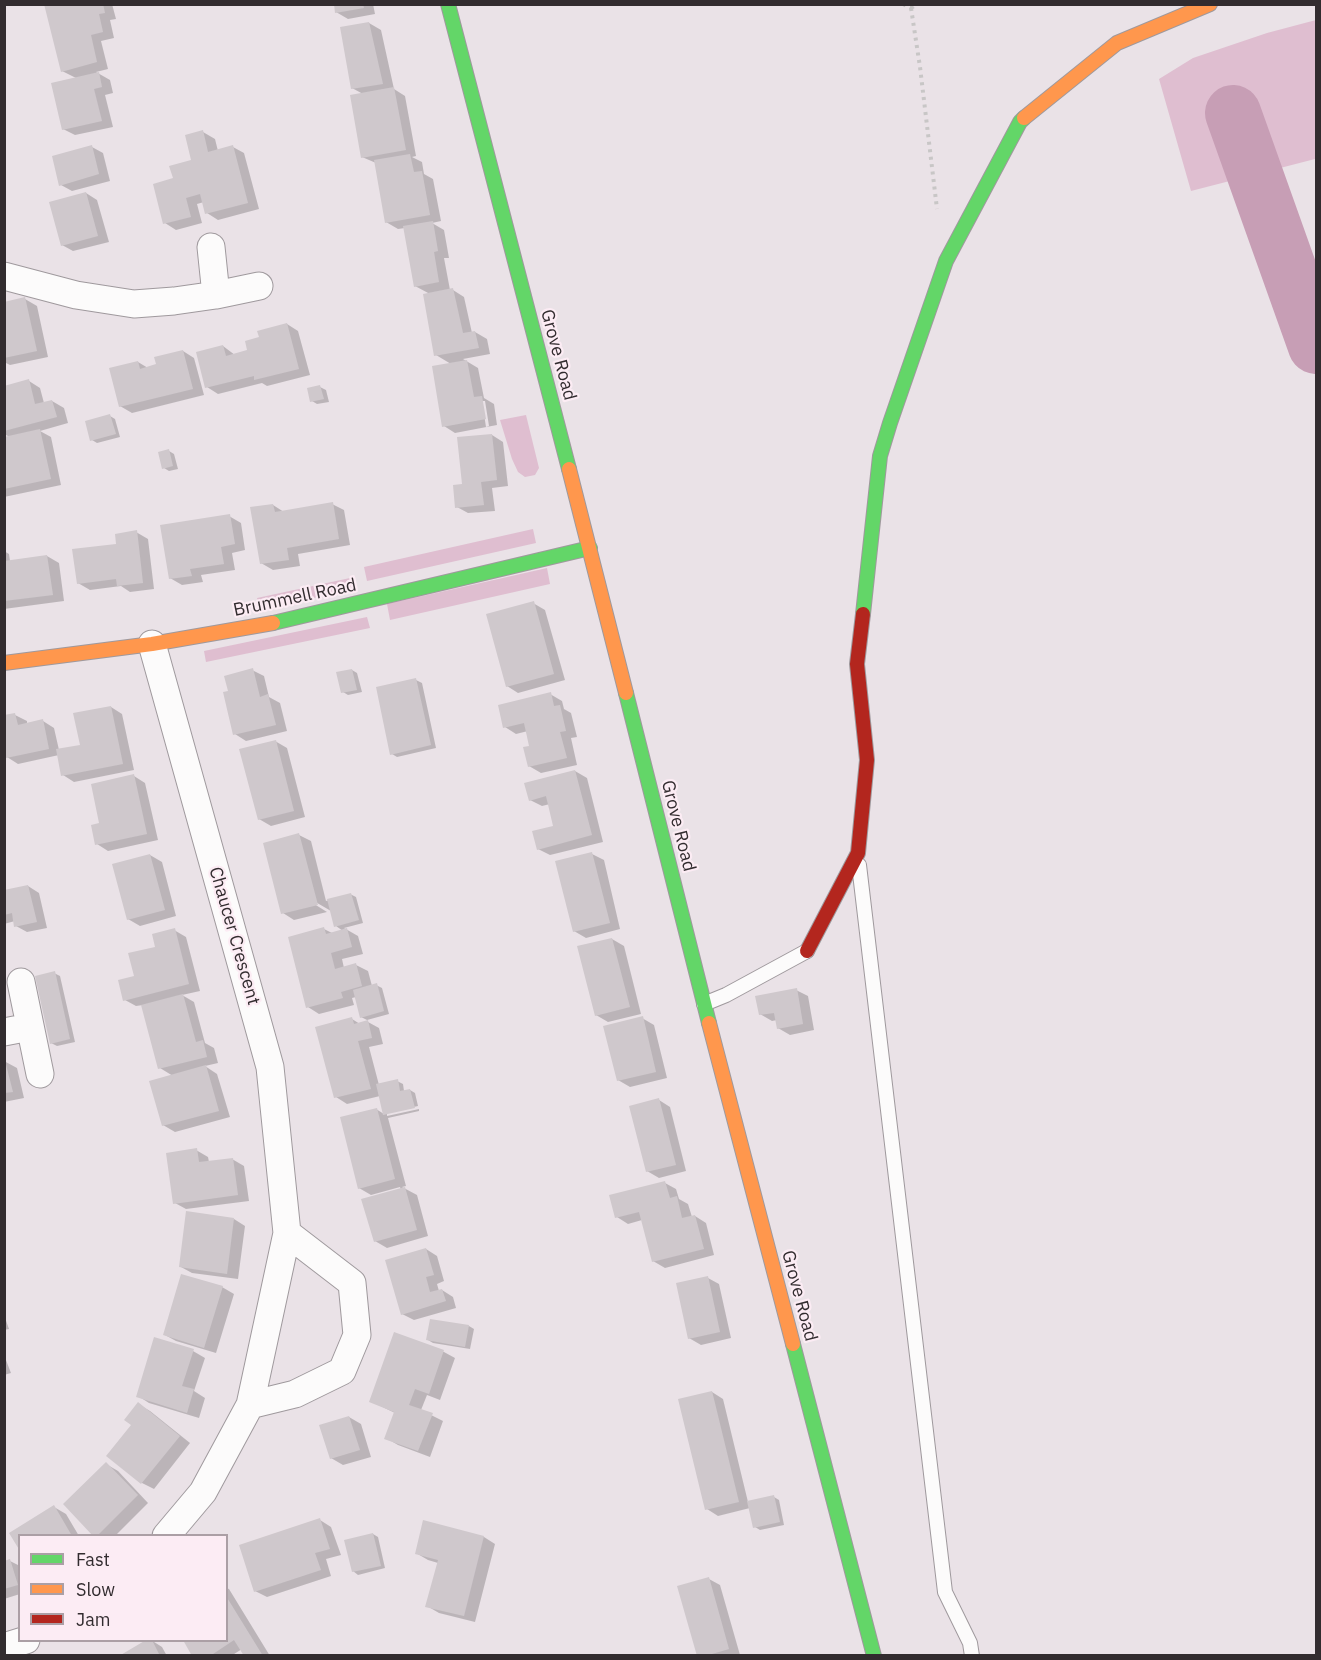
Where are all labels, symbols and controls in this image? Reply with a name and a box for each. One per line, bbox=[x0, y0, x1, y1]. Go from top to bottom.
street label: Grove Road bbox=[536, 307, 580, 403]
street label: Brummell Road bbox=[232, 574, 358, 622]
street label: Grove Road bbox=[656, 778, 700, 874]
street label: Chaucer Crescent bbox=[204, 864, 264, 1008]
street label: Grove Road bbox=[777, 1248, 821, 1344]
legend bbox=[18, 1534, 228, 1642]
text: Fast bbox=[76, 1548, 110, 1571]
text: Slow bbox=[76, 1578, 115, 1601]
text: Jam bbox=[76, 1608, 111, 1631]

